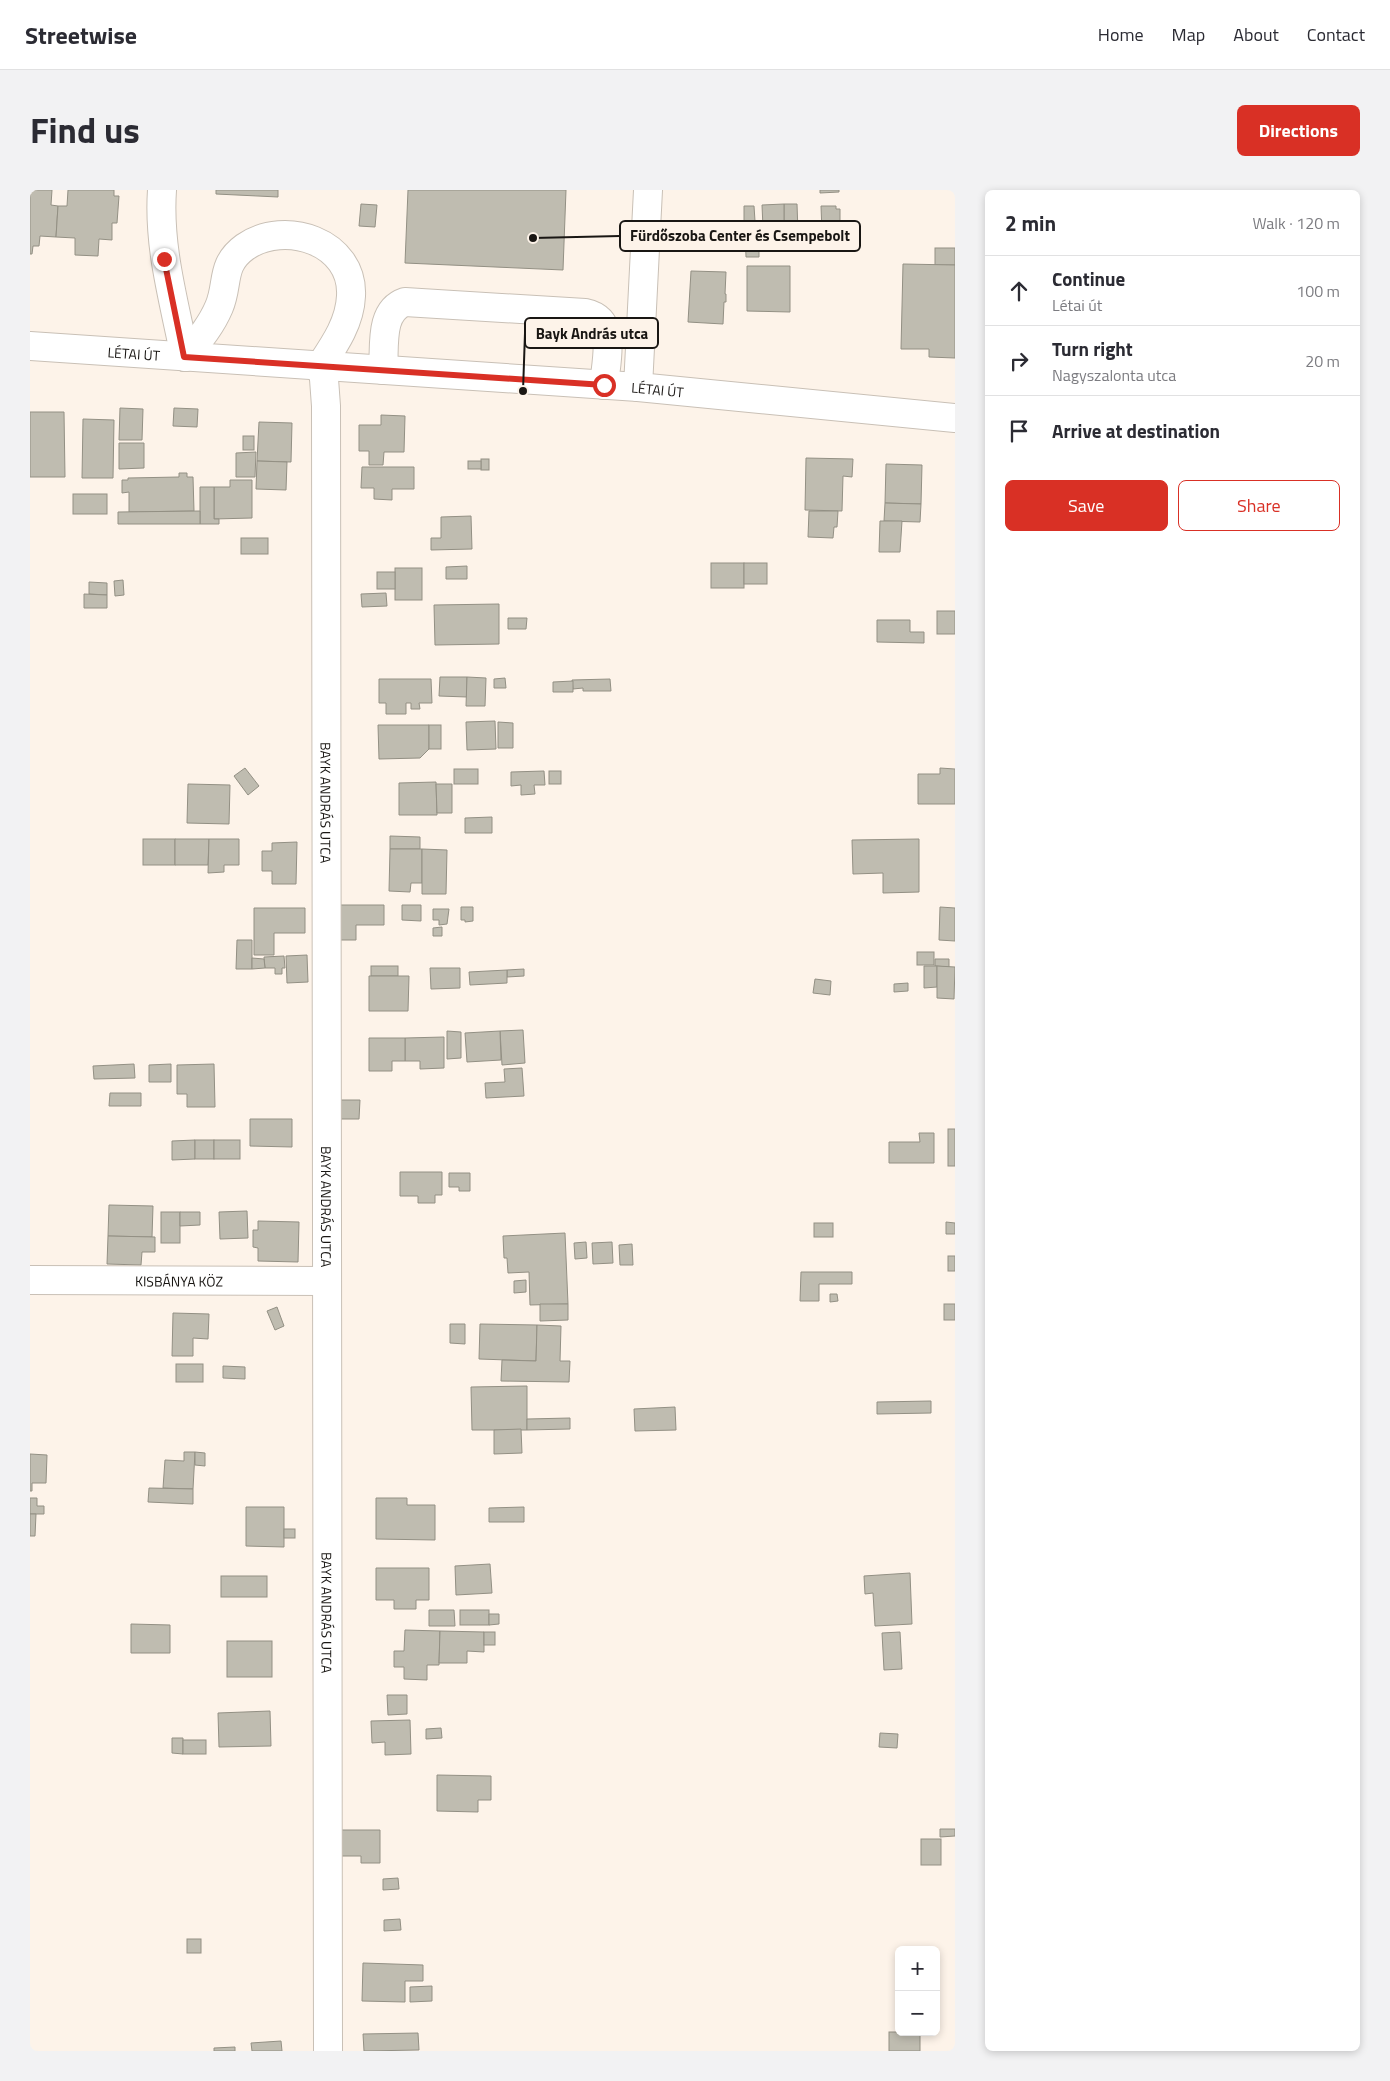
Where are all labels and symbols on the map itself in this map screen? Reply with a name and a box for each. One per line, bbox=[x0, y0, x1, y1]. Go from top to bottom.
callout: Fürdőszoba Center és Csempebolt bbox=[620, 221, 860, 251]
text: Fürdőszoba Center és Csempebolt bbox=[630, 224, 850, 247]
route end bbox=[153, 248, 176, 271]
callout: Bayk András utca bbox=[525, 318, 658, 348]
text: Bayk András utca bbox=[536, 322, 649, 345]
street label: LÉTAI ÚT bbox=[107, 341, 161, 365]
route start bbox=[593, 374, 616, 397]
street label: LÉTAI ÚT bbox=[631, 376, 685, 402]
street label: BAYK ANDRÁS UTCA bbox=[316, 742, 337, 864]
street label: BAYK ANDRÁS UTCA bbox=[316, 1146, 338, 1268]
street label: KISBÁNYA KÖZ bbox=[135, 1270, 223, 1291]
street label: BAYK ANDRÁS UTCA bbox=[317, 1552, 338, 1674]

